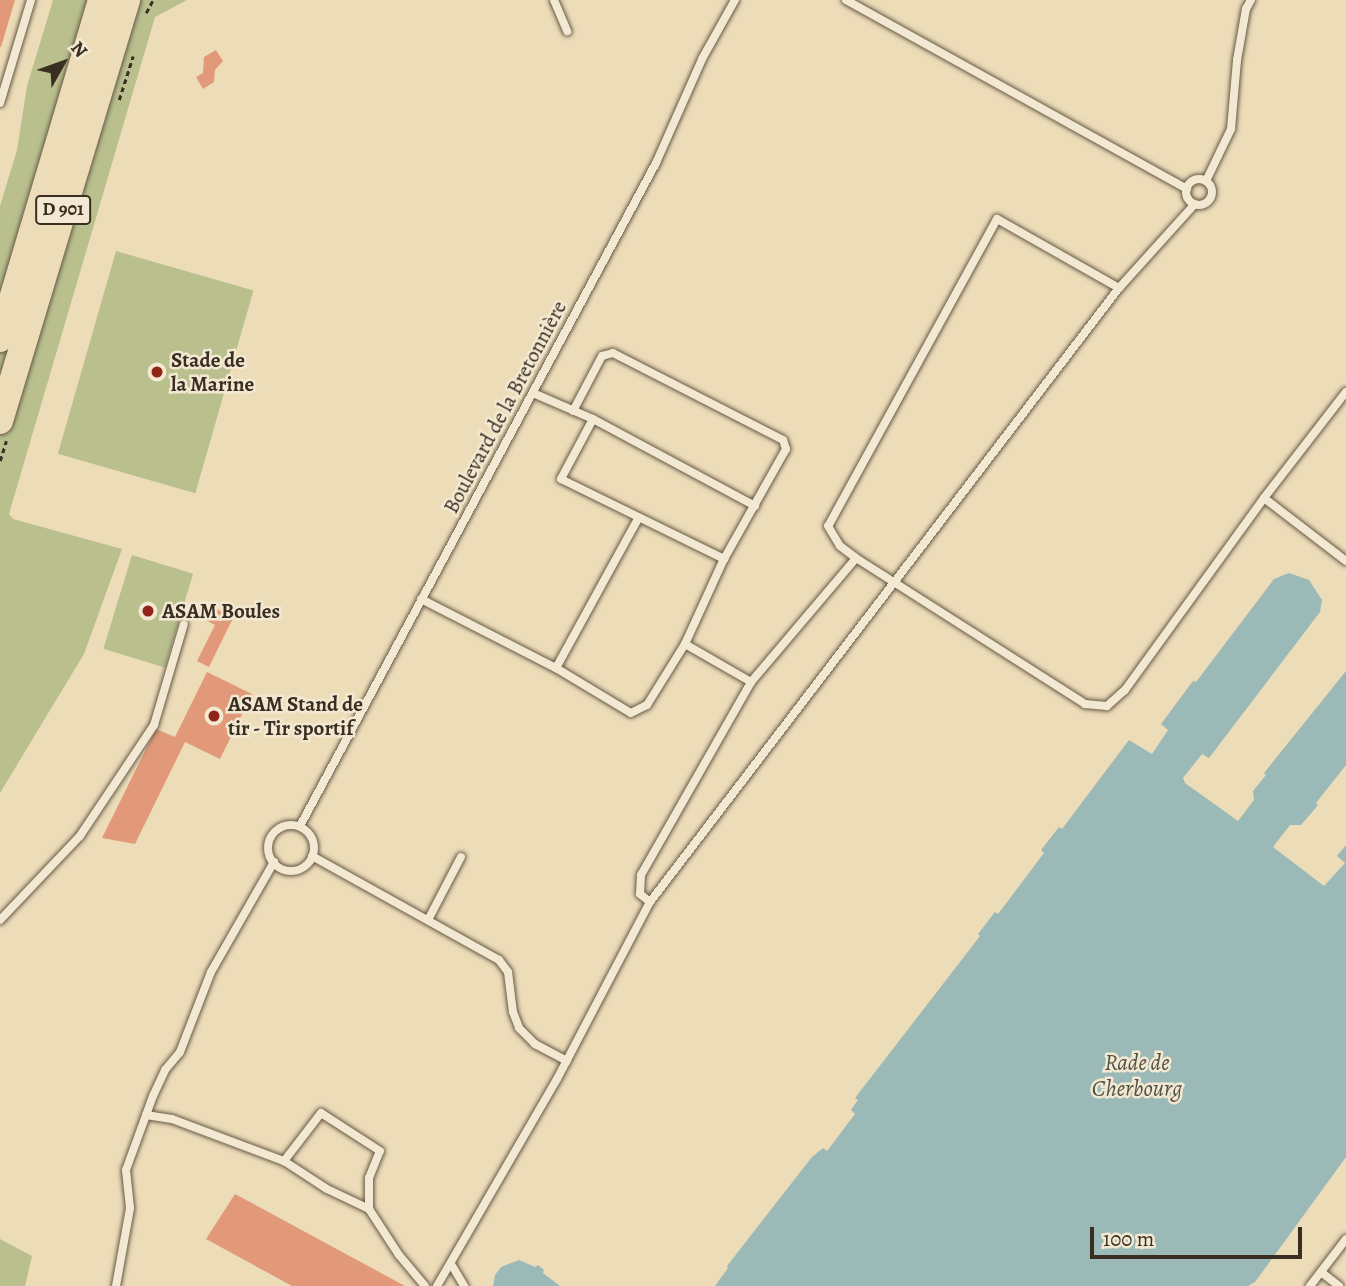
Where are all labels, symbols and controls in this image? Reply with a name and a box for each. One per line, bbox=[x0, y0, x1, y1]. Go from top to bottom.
north arrow bbox=[28, 28, 98, 98]
text: N bbox=[65, 36, 93, 63]
road number: D 901 bbox=[35, 194, 91, 226]
street label: Boulevard de la Bretonnière bbox=[438, 296, 572, 518]
place label: Stade de la Marine bbox=[171, 347, 254, 397]
marker: Stade de la Marine bbox=[149, 364, 165, 380]
place label: ASAM Boules bbox=[162, 598, 280, 624]
marker: ASAM Boules bbox=[140, 603, 156, 619]
place label: ASAM Stand de tir - Tir sportif bbox=[228, 691, 363, 741]
marker: ASAM Stand de tir - Tir sportif bbox=[206, 708, 222, 724]
water label: Rade de Cherbourg bbox=[1092, 1049, 1182, 1103]
scale bar bbox=[1094, 1212, 1306, 1256]
text: 100 m bbox=[1103, 1225, 1154, 1253]

